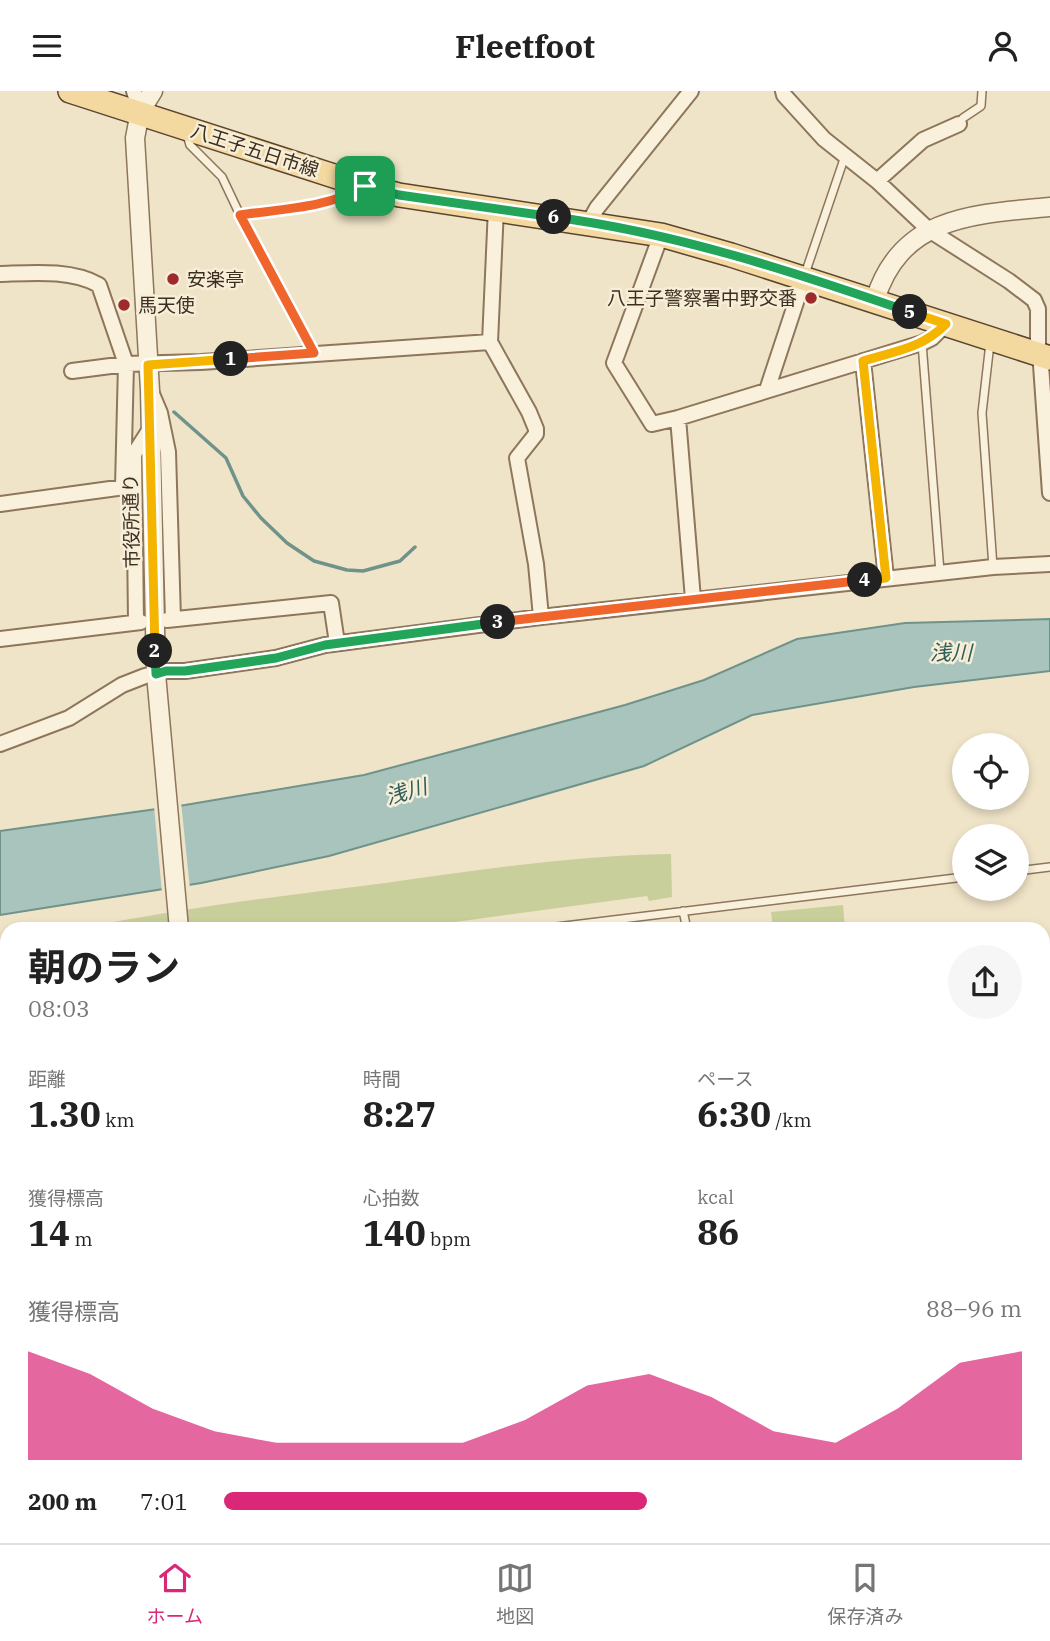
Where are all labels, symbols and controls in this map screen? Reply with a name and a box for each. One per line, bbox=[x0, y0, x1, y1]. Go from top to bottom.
text: Fleetfoot bbox=[455, 25, 595, 67]
icon: menu bbox=[28, 27, 66, 65]
icon: person bbox=[984, 27, 1022, 65]
street label: 八王子五日市線 bbox=[188, 118, 322, 182]
pin bbox=[335, 156, 395, 216]
icon: arrive bbox=[346, 167, 384, 205]
pin: 6 bbox=[536, 199, 572, 235]
text: 6 bbox=[548, 204, 559, 228]
place label: 安楽亭 bbox=[187, 267, 244, 291]
marker: 安楽亭 bbox=[165, 271, 181, 287]
place label: 八王子警察署中野交番 bbox=[607, 286, 797, 310]
marker: 八王子警察署中野交番 bbox=[803, 290, 819, 306]
place label: 馬天使 bbox=[138, 293, 195, 317]
pin: 5 bbox=[892, 295, 928, 329]
marker: 馬天使 bbox=[116, 297, 132, 313]
text: 5 bbox=[904, 299, 915, 323]
pin: 1 bbox=[214, 341, 248, 377]
text: 1 bbox=[225, 346, 236, 370]
street label: 市役所通り bbox=[118, 473, 144, 569]
pin: 4 bbox=[848, 563, 882, 597]
text: 4 bbox=[859, 567, 870, 591]
pin: 3 bbox=[480, 605, 516, 639]
text: 3 bbox=[492, 609, 503, 633]
pin: 2 bbox=[138, 633, 172, 669]
text: 2 bbox=[149, 638, 160, 662]
water label: 浅川 bbox=[930, 638, 974, 666]
map controls bbox=[952, 733, 1029, 901]
button: locate bbox=[952, 733, 1029, 810]
water label: 浅川 bbox=[382, 771, 432, 810]
button: layers bbox=[952, 824, 1029, 901]
text: 朝のラン bbox=[28, 942, 180, 991]
button: share bbox=[948, 945, 1022, 1019]
text: 08:03 bbox=[28, 993, 90, 1023]
text: 距離 bbox=[28, 1067, 66, 1091]
text: 時間 bbox=[363, 1067, 401, 1091]
text: ペース bbox=[697, 1067, 753, 1091]
text: 1.30 bbox=[28, 1091, 101, 1137]
text: 8:27 bbox=[363, 1091, 436, 1137]
text: 6:30 bbox=[697, 1091, 771, 1137]
text: km bbox=[101, 1108, 135, 1132]
text: /km bbox=[771, 1108, 812, 1132]
text: kcal bbox=[697, 1185, 734, 1209]
text: 獲得標高 bbox=[28, 1186, 104, 1210]
text: 心拍数 bbox=[363, 1186, 420, 1210]
text: 86 bbox=[697, 1209, 739, 1255]
text: 14 bbox=[28, 1210, 70, 1256]
text: 140 bbox=[363, 1210, 426, 1256]
text: m bbox=[70, 1227, 93, 1251]
text: bpm bbox=[426, 1227, 471, 1251]
text: 88–96 m bbox=[926, 1293, 1022, 1323]
text: 獲得標高 bbox=[28, 1296, 120, 1326]
text: 200 m bbox=[28, 1486, 97, 1516]
text: 7:01 bbox=[140, 1486, 188, 1516]
tab: ホーム bbox=[147, 1559, 203, 1628]
tab: 地図 bbox=[496, 1559, 534, 1628]
tab: 保存済み bbox=[827, 1559, 903, 1628]

